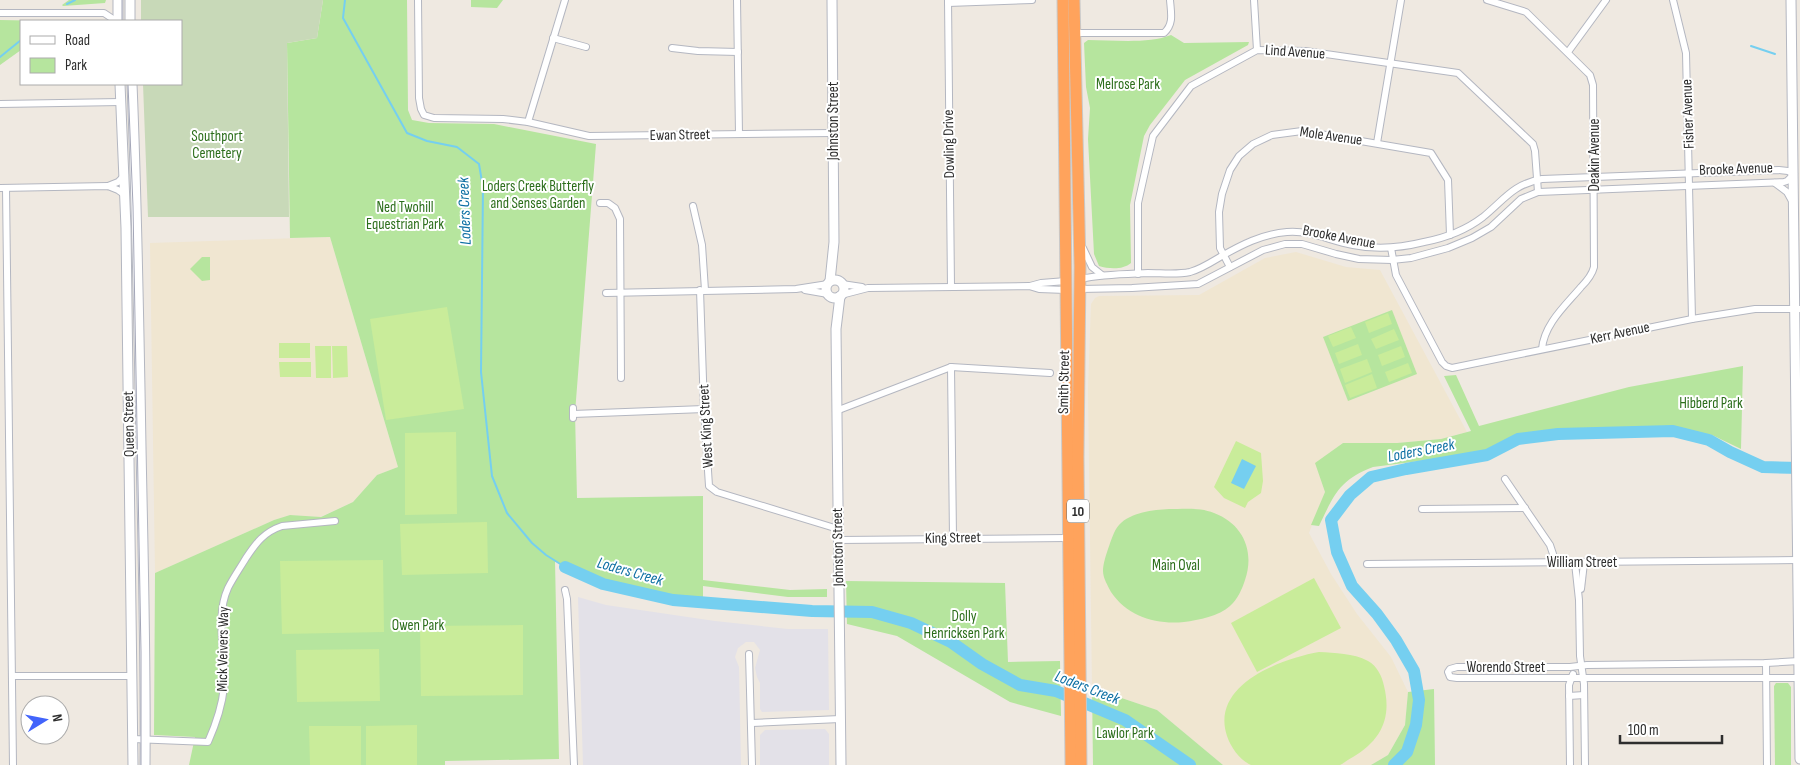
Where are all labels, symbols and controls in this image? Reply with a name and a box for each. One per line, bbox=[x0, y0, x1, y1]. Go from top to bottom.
legend bbox=[20, 20, 182, 85]
text: Road bbox=[65, 31, 90, 50]
street label: Lind Avenue bbox=[1264, 40, 1326, 64]
text: Park bbox=[65, 56, 87, 75]
park label: Melrose Park bbox=[1096, 75, 1160, 94]
street label: Fisher Avenue bbox=[1677, 79, 1699, 149]
street label: Johnston Street bbox=[824, 81, 843, 161]
street label: Dowling Drive bbox=[939, 109, 959, 179]
street label: Deakin Avenue bbox=[1585, 118, 1604, 192]
street label: Mole Avenue bbox=[1298, 122, 1364, 150]
street label: Ewan Street bbox=[650, 125, 711, 145]
park label: Southport Cemetery bbox=[191, 127, 243, 163]
street label: Brooke Avenue bbox=[1699, 158, 1773, 180]
water label: Loders Creek bbox=[454, 176, 476, 245]
park label: Loders Creek Butterfly and Senses Garden bbox=[482, 177, 594, 213]
park label: Ned Twohill Equestrian Park bbox=[366, 198, 444, 234]
street label: Brooke Avenue bbox=[1301, 221, 1377, 253]
street label: Kerr Avenue bbox=[1589, 317, 1651, 349]
street label: Smith Street bbox=[1054, 349, 1074, 414]
street label: West King Street bbox=[694, 383, 718, 468]
street label: Queen Street bbox=[119, 390, 139, 457]
park label: Hibberd Park bbox=[1679, 394, 1743, 413]
water label: Loders Creek bbox=[1386, 435, 1457, 467]
road number: 10 bbox=[1067, 500, 1089, 522]
street label: Johnston Street bbox=[828, 507, 848, 587]
street label: King Street bbox=[925, 528, 982, 548]
street label: William Street bbox=[1547, 553, 1618, 572]
water label: Loders Creek bbox=[595, 554, 666, 591]
park label: Main Oval bbox=[1152, 556, 1200, 575]
street label: Mick Veivers Way bbox=[213, 606, 233, 692]
park label: Dolly Henricksen Park bbox=[924, 607, 1005, 643]
park label: Owen Park bbox=[392, 616, 445, 635]
street label: Worendo Street bbox=[1467, 658, 1546, 677]
water label: Loders Creek bbox=[1052, 667, 1123, 709]
north arrow bbox=[20, 695, 70, 745]
scale bar bbox=[1620, 712, 1722, 744]
text: N bbox=[48, 713, 66, 723]
text: 100 m bbox=[1628, 721, 1659, 740]
park label: Lawlor Park bbox=[1096, 724, 1154, 743]

